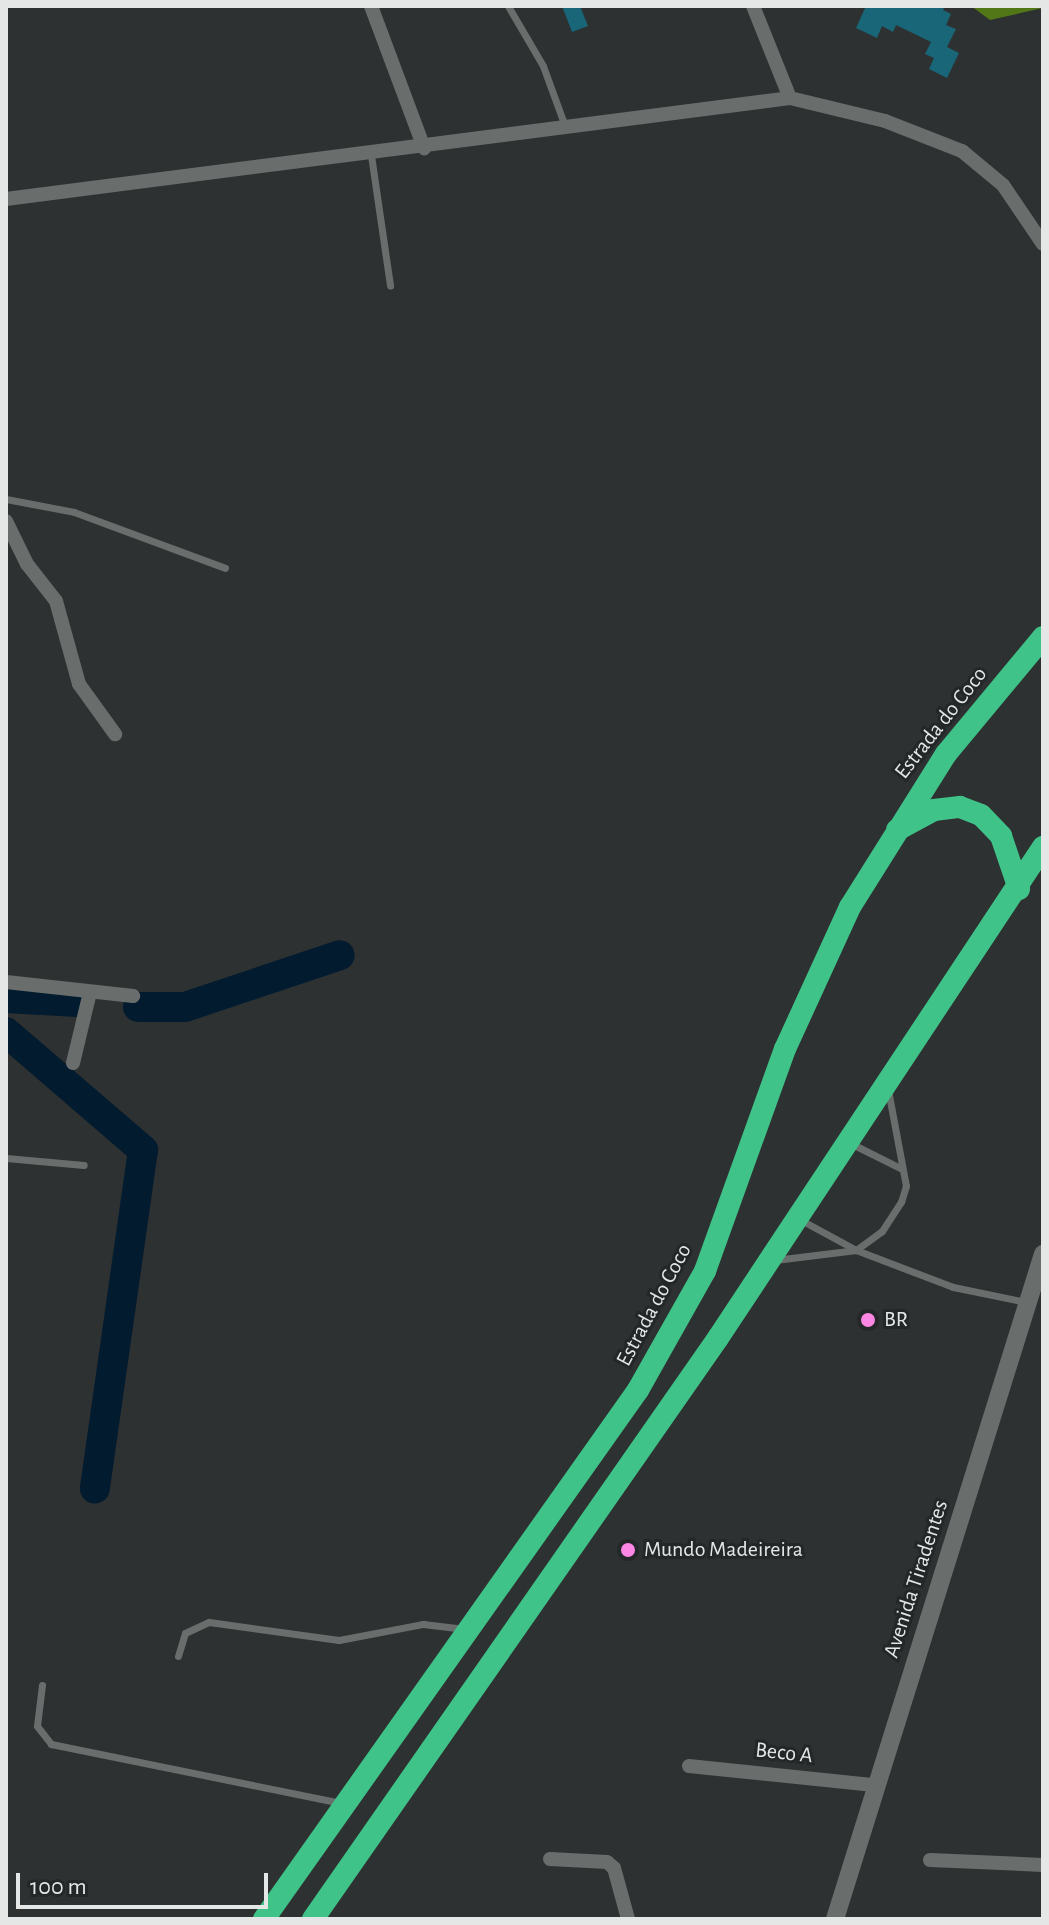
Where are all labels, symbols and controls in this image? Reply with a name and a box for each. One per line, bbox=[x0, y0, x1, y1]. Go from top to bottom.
street label: Estrada do Coco bbox=[889, 662, 993, 784]
street label: Estrada do Coco bbox=[611, 1239, 697, 1371]
place label: BR bbox=[884, 1307, 908, 1333]
marker: BR bbox=[859, 1311, 877, 1329]
street label: Avenida Tiradentes bbox=[878, 1497, 954, 1661]
place label: Mundo Madeireira bbox=[644, 1537, 803, 1563]
marker: Mundo Madeireira bbox=[619, 1541, 637, 1559]
street label: Beco A bbox=[754, 1737, 814, 1769]
scale bar bbox=[20, 1857, 272, 1907]
text: 100 m bbox=[30, 1875, 87, 1899]

